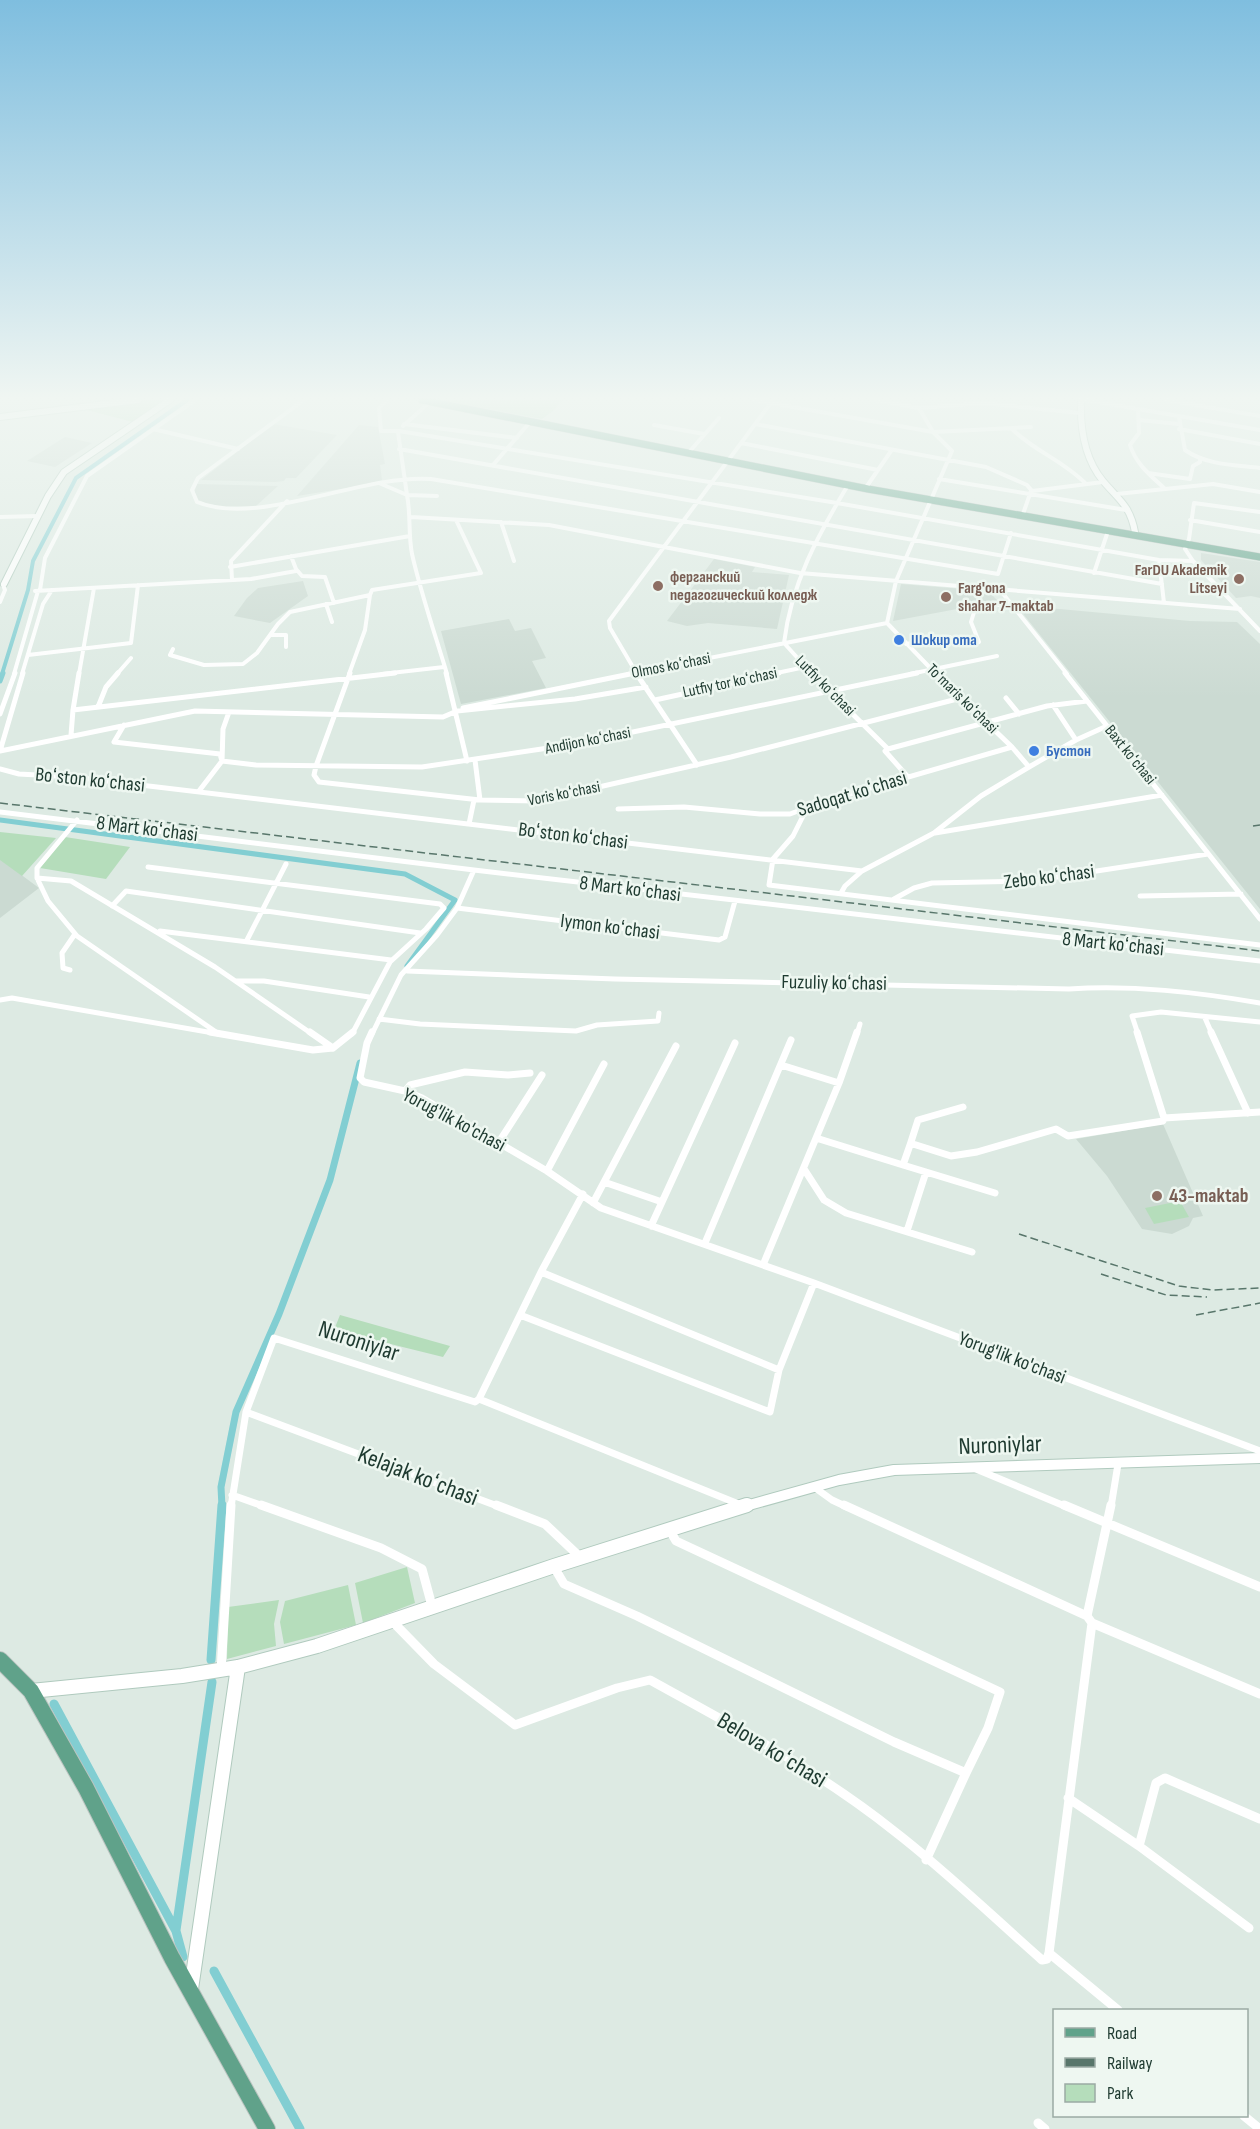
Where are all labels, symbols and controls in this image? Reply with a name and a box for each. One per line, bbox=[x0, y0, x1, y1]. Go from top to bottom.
place label: FarDU Akademik Litseyi bbox=[1135, 561, 1227, 598]
place label: ферганский педагогический колледж bbox=[670, 568, 817, 605]
marker: FarDU Akademik Litseyi bbox=[1232, 572, 1246, 586]
marker: ферганский педагогический колледж bbox=[651, 579, 665, 593]
place label: Farg'ona shahar 7-maktab bbox=[958, 579, 1054, 616]
marker: Farg'ona shahar 7-maktab bbox=[939, 590, 953, 604]
place label: Шокир ота bbox=[911, 631, 977, 650]
marker: Шокир ота bbox=[892, 633, 906, 647]
street label: Olmos koʻchasi bbox=[630, 649, 712, 683]
street label: Lutfiy koʻchasi bbox=[791, 652, 859, 720]
street label: Toʻmaris koʻchasi bbox=[922, 660, 1002, 738]
street label: Lutfiy tor koʻchasi bbox=[681, 664, 779, 702]
street label: Baxt koʻchasi bbox=[1100, 721, 1160, 789]
street label: Andijon koʻchasi bbox=[543, 723, 632, 759]
place label: Бустон bbox=[1046, 742, 1091, 761]
marker: Бустон bbox=[1027, 744, 1041, 758]
street label: Boʻston koʻchasi bbox=[34, 762, 146, 798]
street label: Sadoqat koʻchasi bbox=[794, 766, 910, 822]
street label: Voris koʻchasi bbox=[526, 778, 602, 810]
street label: 8 Mart koʻchasi bbox=[95, 811, 199, 847]
street label: Boʻston koʻchasi bbox=[517, 817, 629, 855]
street label: Zebo koʻchasi bbox=[1002, 860, 1096, 894]
street label: 8 Mart koʻchasi bbox=[578, 871, 682, 907]
street label: Iymon koʻchasi bbox=[559, 909, 661, 945]
street label: 8 Mart koʻchasi bbox=[1061, 927, 1165, 961]
street label: Fuzuliy koʻchasi bbox=[781, 970, 887, 996]
street label: Yorug'lik ko'chasi bbox=[398, 1083, 510, 1157]
place label: 43-maktab bbox=[1169, 1184, 1248, 1208]
marker: 43-maktab bbox=[1150, 1189, 1164, 1203]
street label: Nuroniylar bbox=[315, 1314, 403, 1368]
street label: Yorug'lik ko'chasi bbox=[955, 1326, 1069, 1390]
street label: Nuroniylar bbox=[958, 1429, 1042, 1461]
street label: Kelajak koʻchasi bbox=[354, 1440, 482, 1512]
street label: Belova koʻchasi bbox=[712, 1706, 832, 1794]
legend bbox=[1053, 2009, 1248, 2117]
text: Road bbox=[1107, 2023, 1137, 2044]
text: Railway bbox=[1107, 2053, 1152, 2074]
text: Park bbox=[1107, 2083, 1133, 2104]

